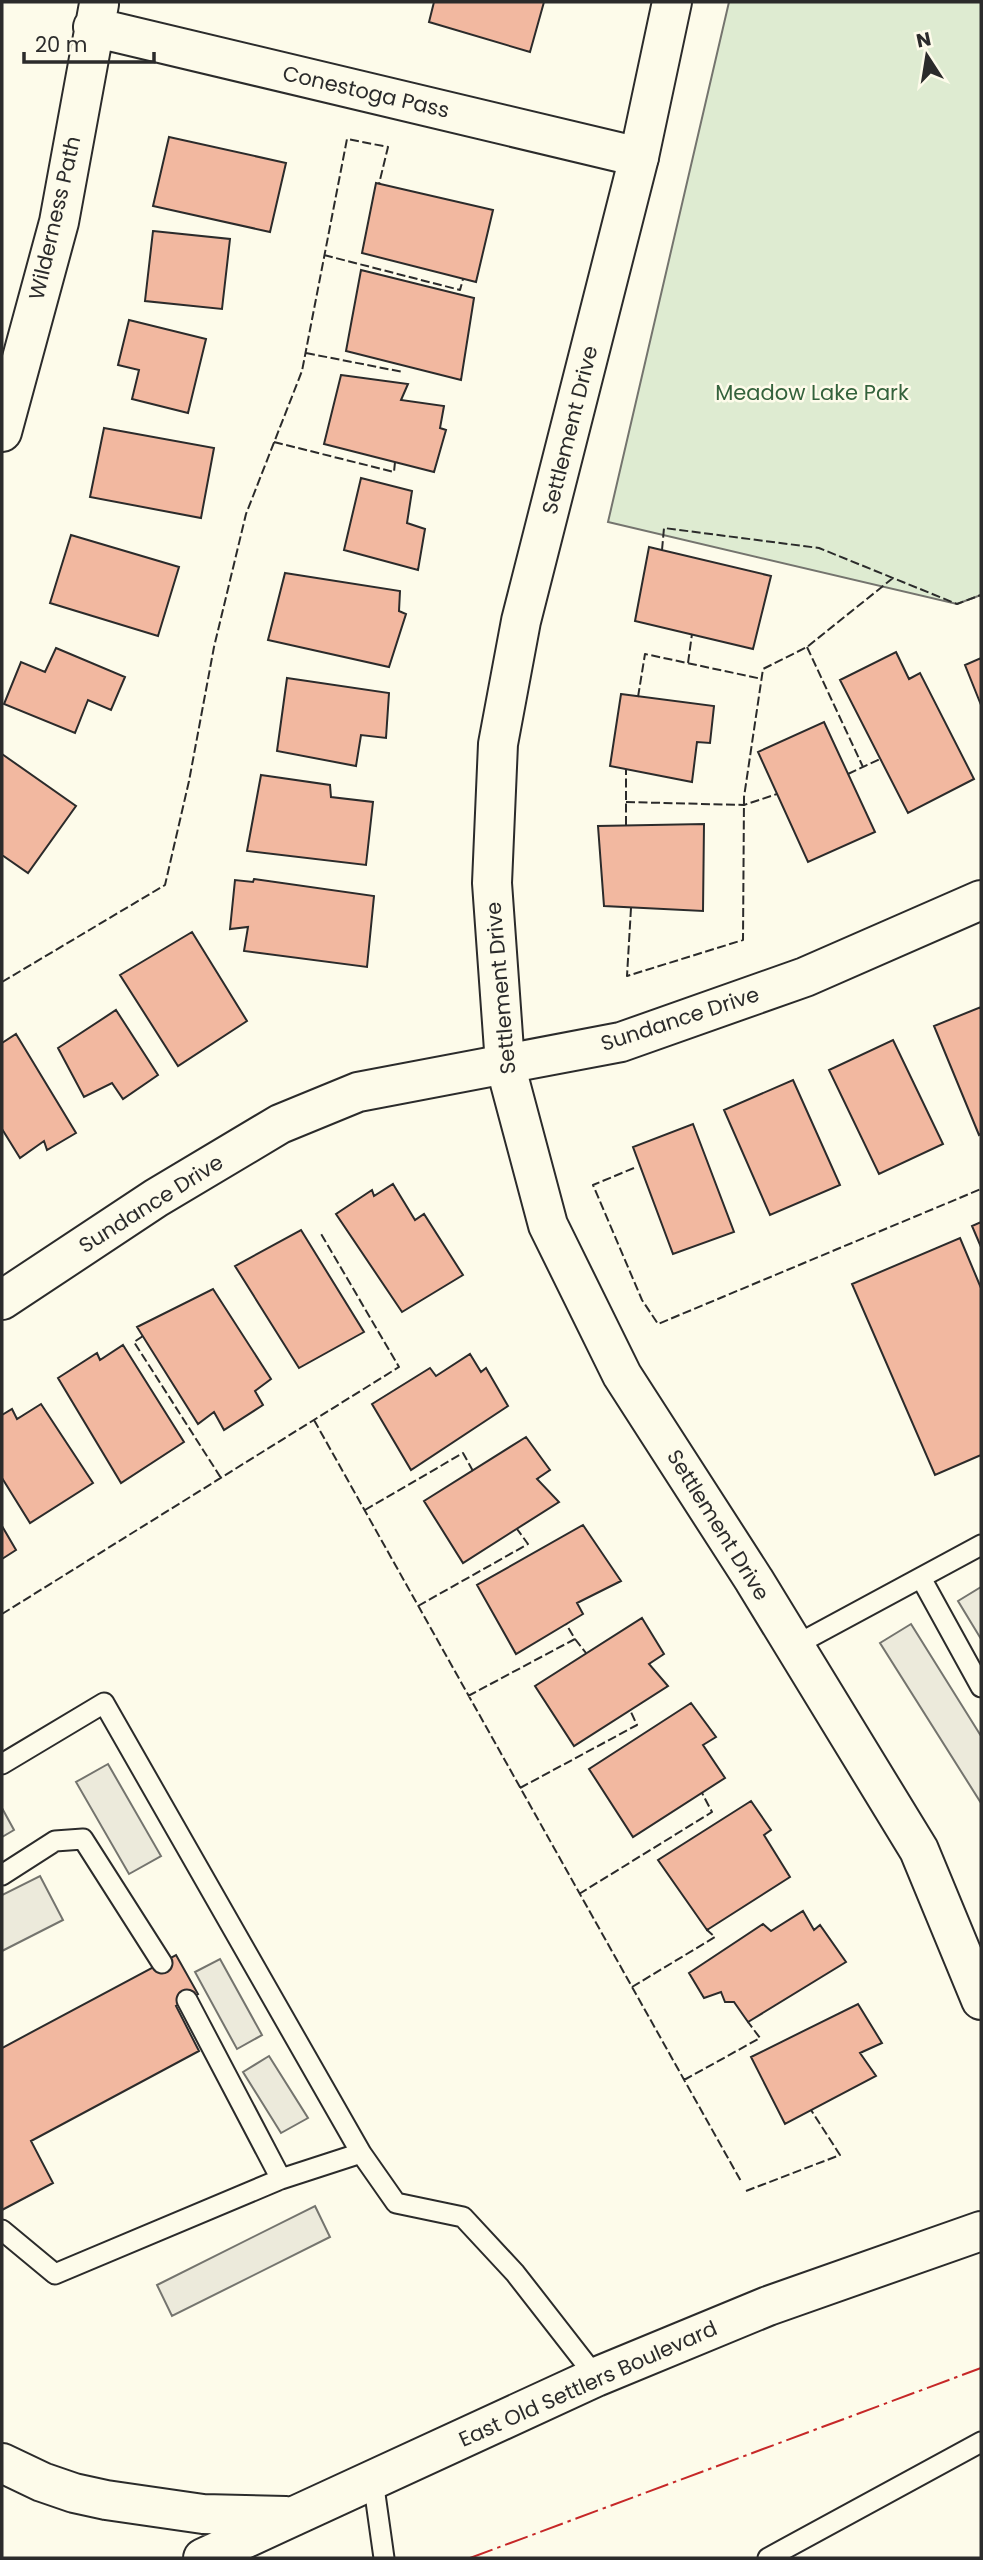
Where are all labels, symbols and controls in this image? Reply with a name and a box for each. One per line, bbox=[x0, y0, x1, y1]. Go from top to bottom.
scale bar bbox=[24, 21, 154, 65]
north arrow bbox=[892, 21, 962, 91]
text: N bbox=[914, 25, 933, 55]
text: 20 m bbox=[35, 30, 88, 59]
street label: Conestoga Pass bbox=[280, 58, 452, 125]
street label: Wilderness Path bbox=[22, 133, 87, 303]
street label: Settlement Drive bbox=[535, 343, 604, 517]
park label: Meadow Lake Park bbox=[715, 378, 909, 407]
street label: Settlement Drive bbox=[479, 901, 522, 1075]
street label: Sundance Drive bbox=[597, 979, 763, 1058]
street label: Sundance Drive bbox=[73, 1148, 228, 1260]
street label: Settlement Drive bbox=[660, 1444, 777, 1606]
street label: East Old Settlers Boulevard bbox=[454, 2313, 722, 2454]

